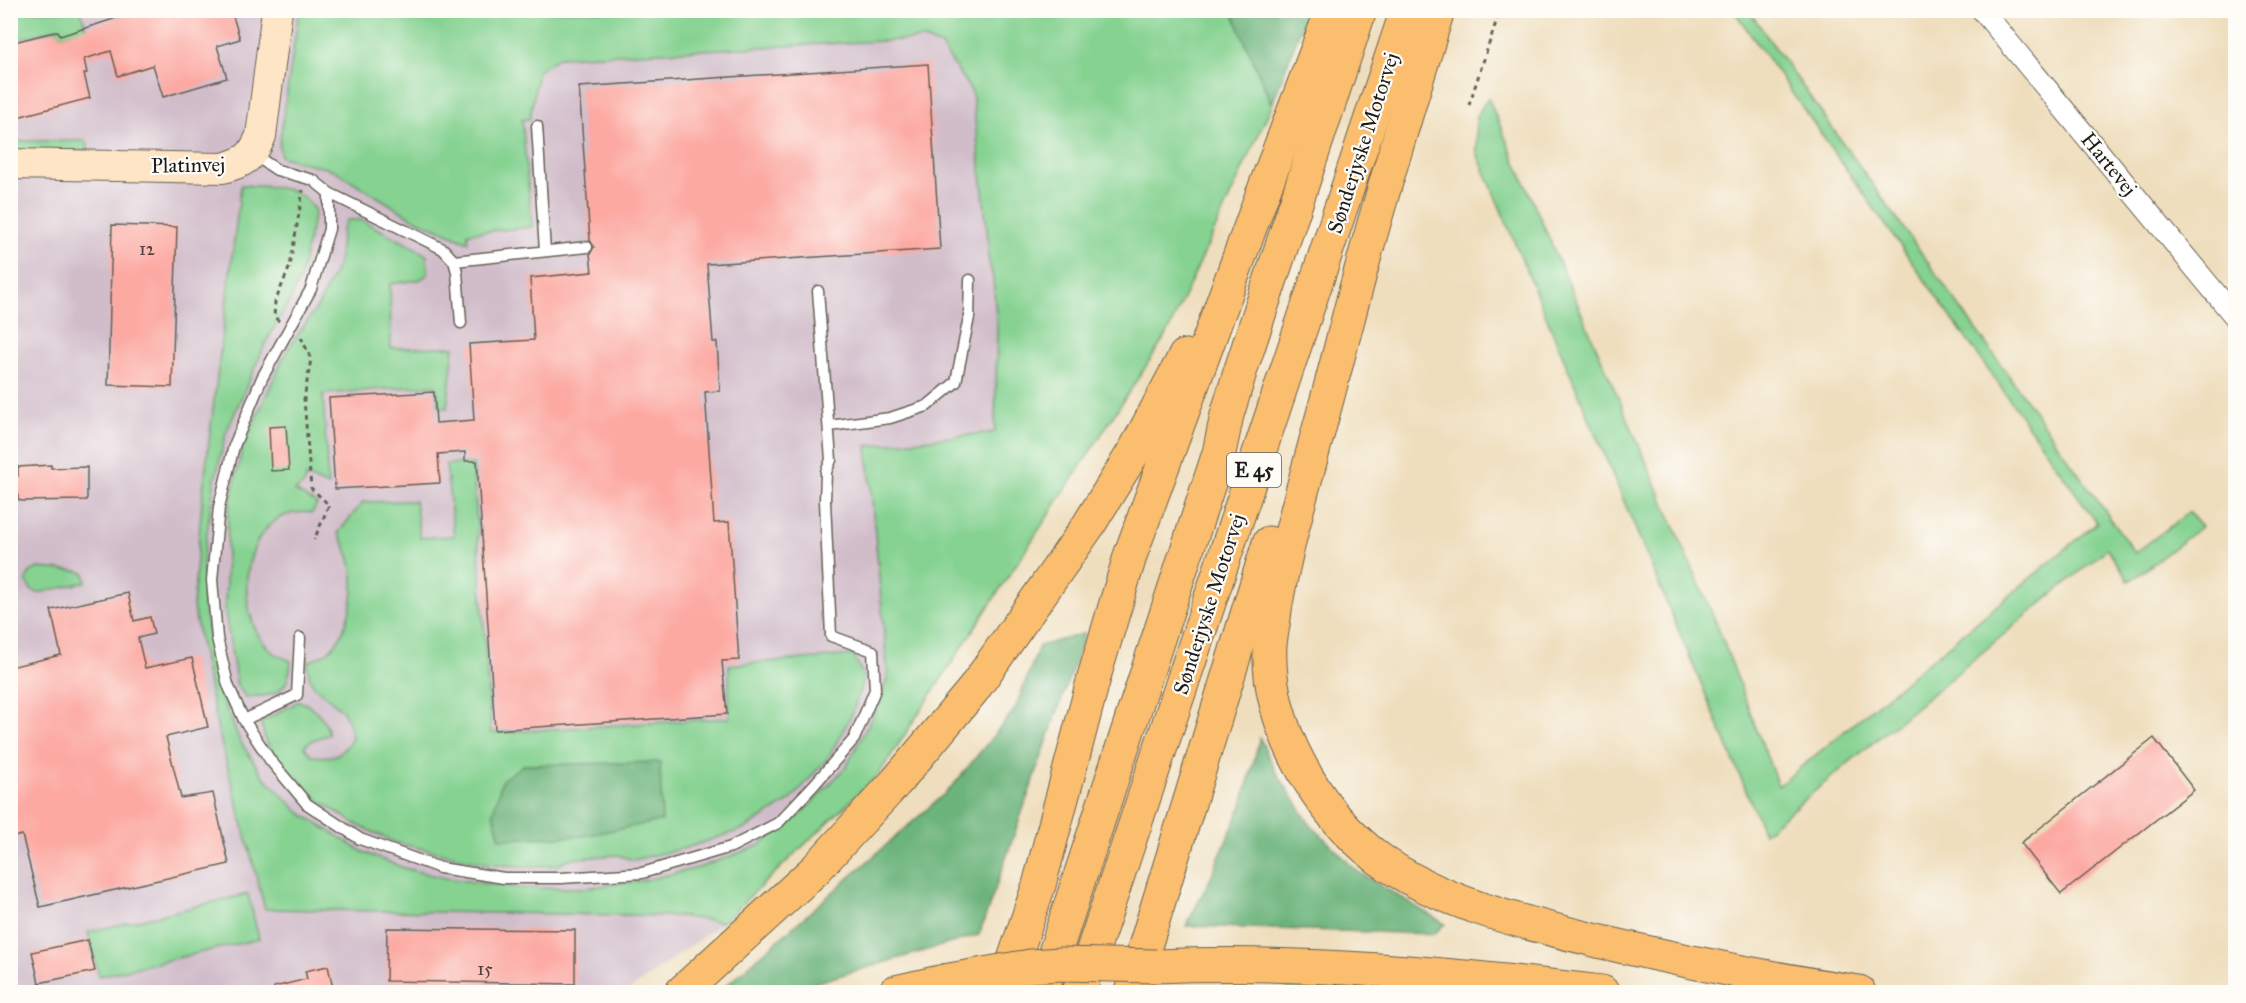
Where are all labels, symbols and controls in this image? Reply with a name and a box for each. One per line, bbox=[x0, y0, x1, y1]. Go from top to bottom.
street label: Sønderjyske Motorvej bbox=[1321, 49, 1405, 237]
street label: Hartevej bbox=[2075, 127, 2143, 201]
street label: Platinvej bbox=[151, 151, 225, 179]
house number: 12 bbox=[139, 238, 155, 260]
road number: E 45 bbox=[1227, 453, 1281, 487]
street label: Sønderjyske Motorvej bbox=[1167, 510, 1251, 698]
house number: 15 bbox=[477, 958, 493, 980]

